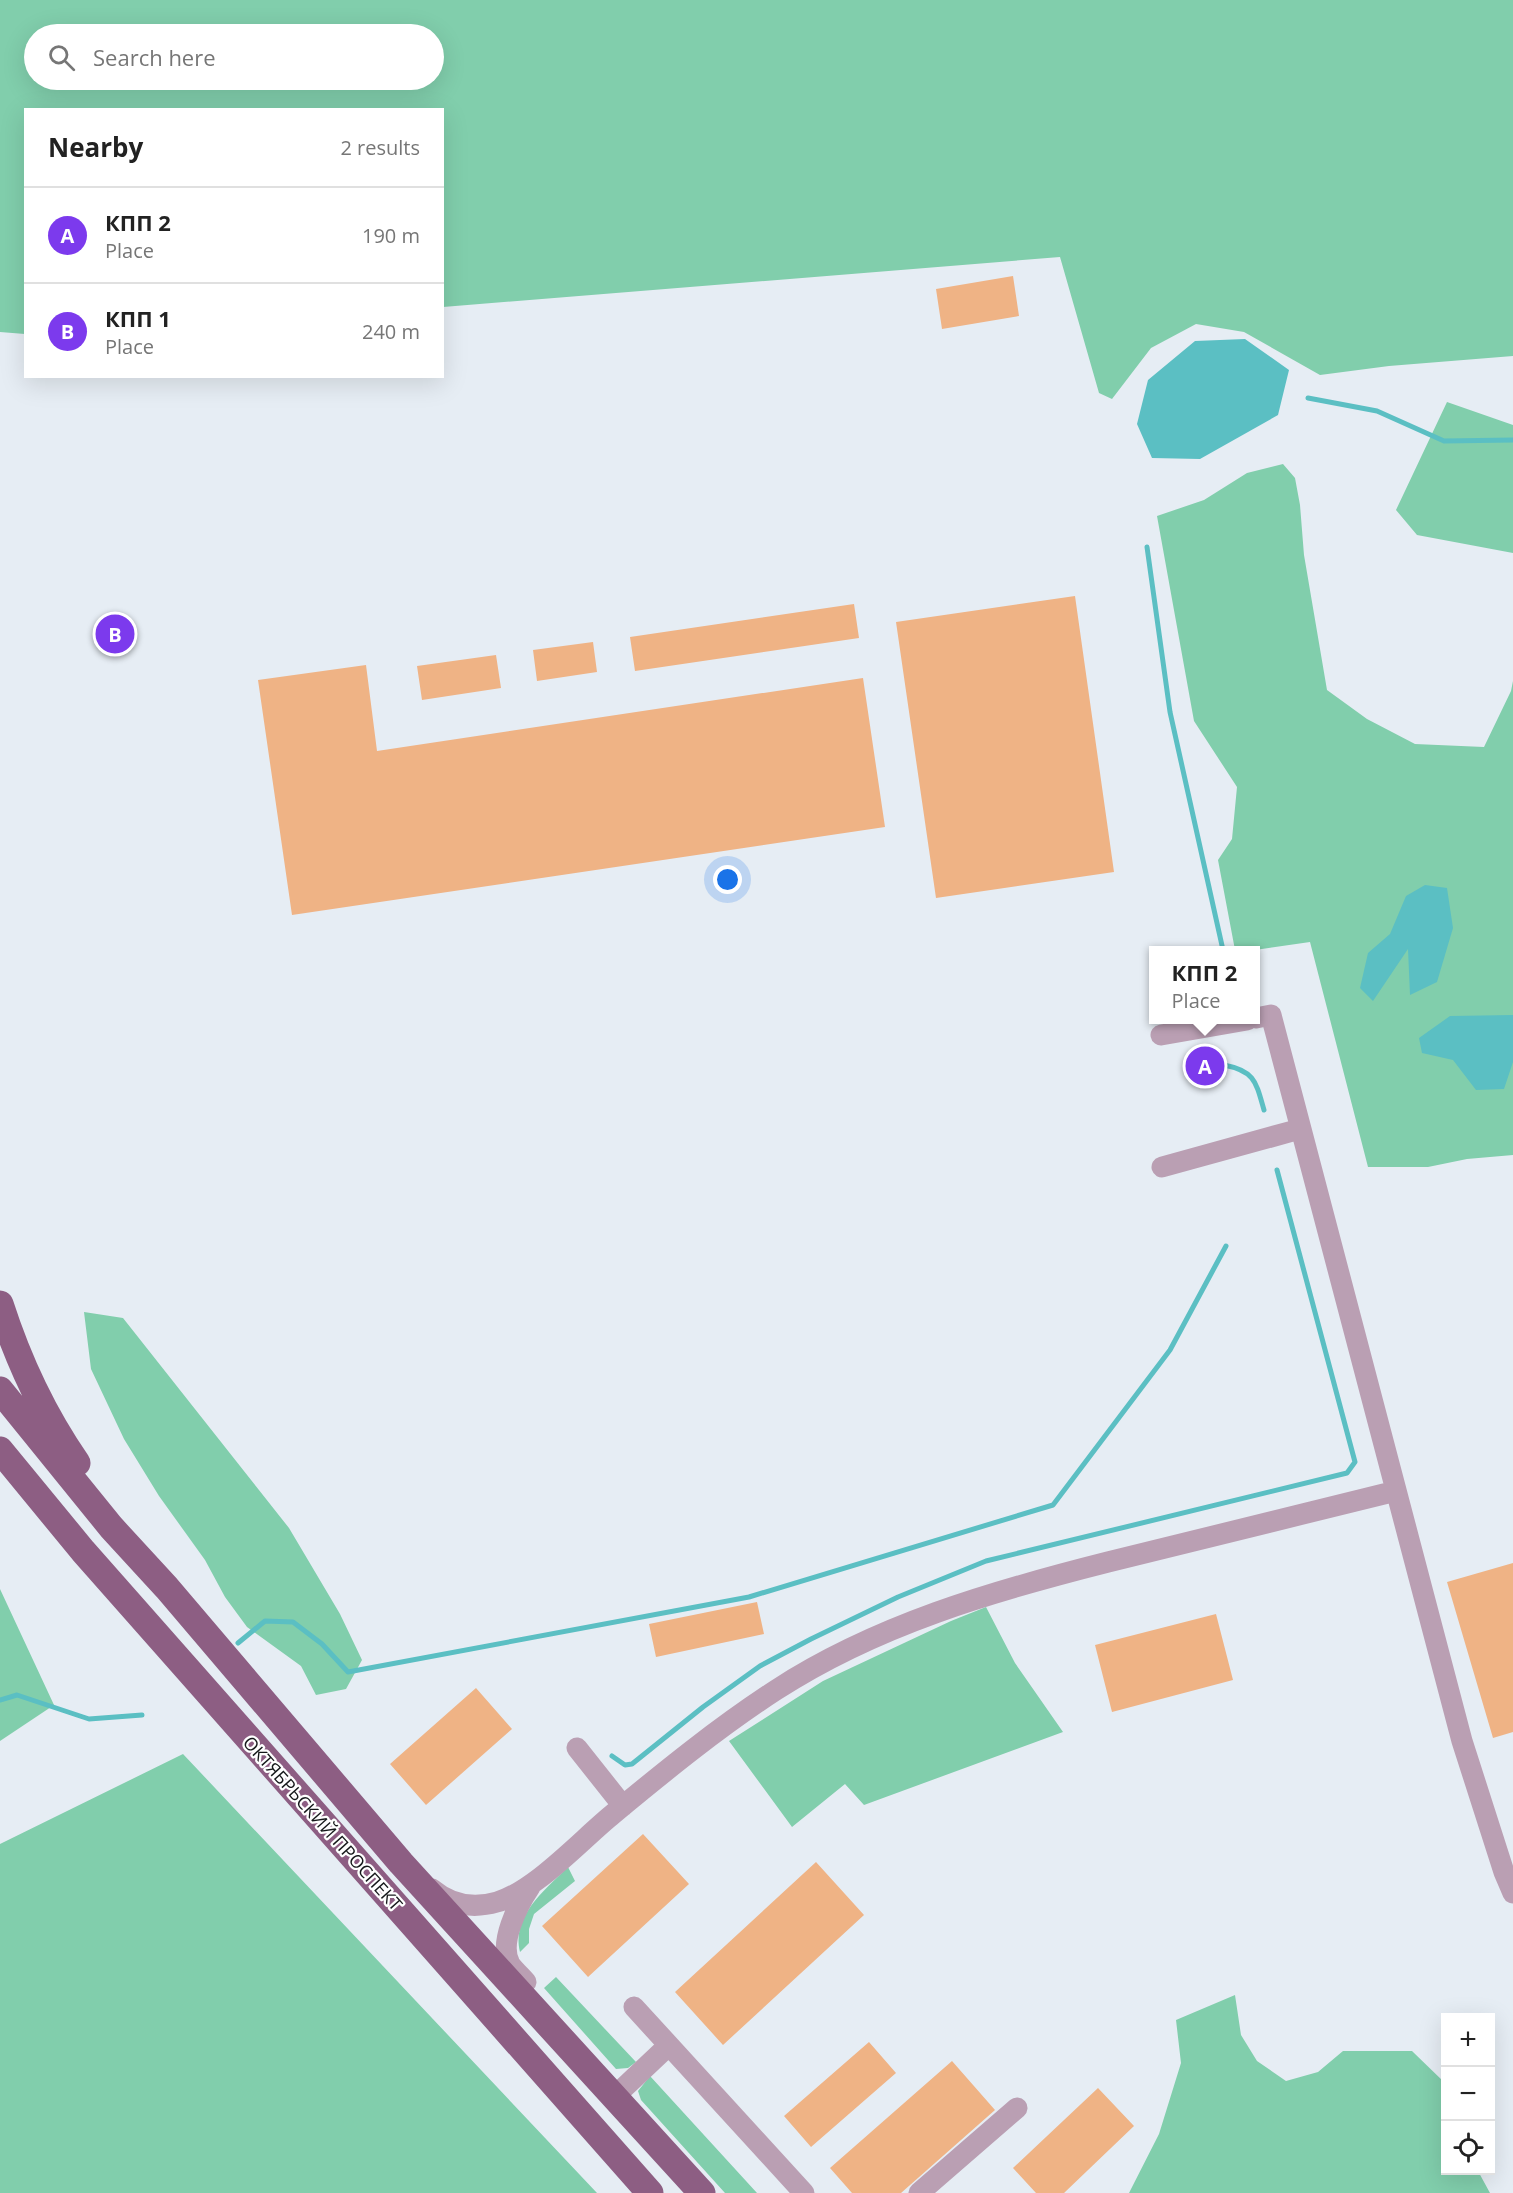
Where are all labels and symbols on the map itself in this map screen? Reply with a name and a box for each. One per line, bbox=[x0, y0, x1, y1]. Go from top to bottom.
pin: B bbox=[96, 612, 134, 656]
your location bbox=[713, 865, 742, 894]
pin: A bbox=[1186, 1044, 1224, 1088]
street label: ОКТЯБРЬСКИЙ ПРОСПЕКТ bbox=[238, 1731, 408, 1915]

